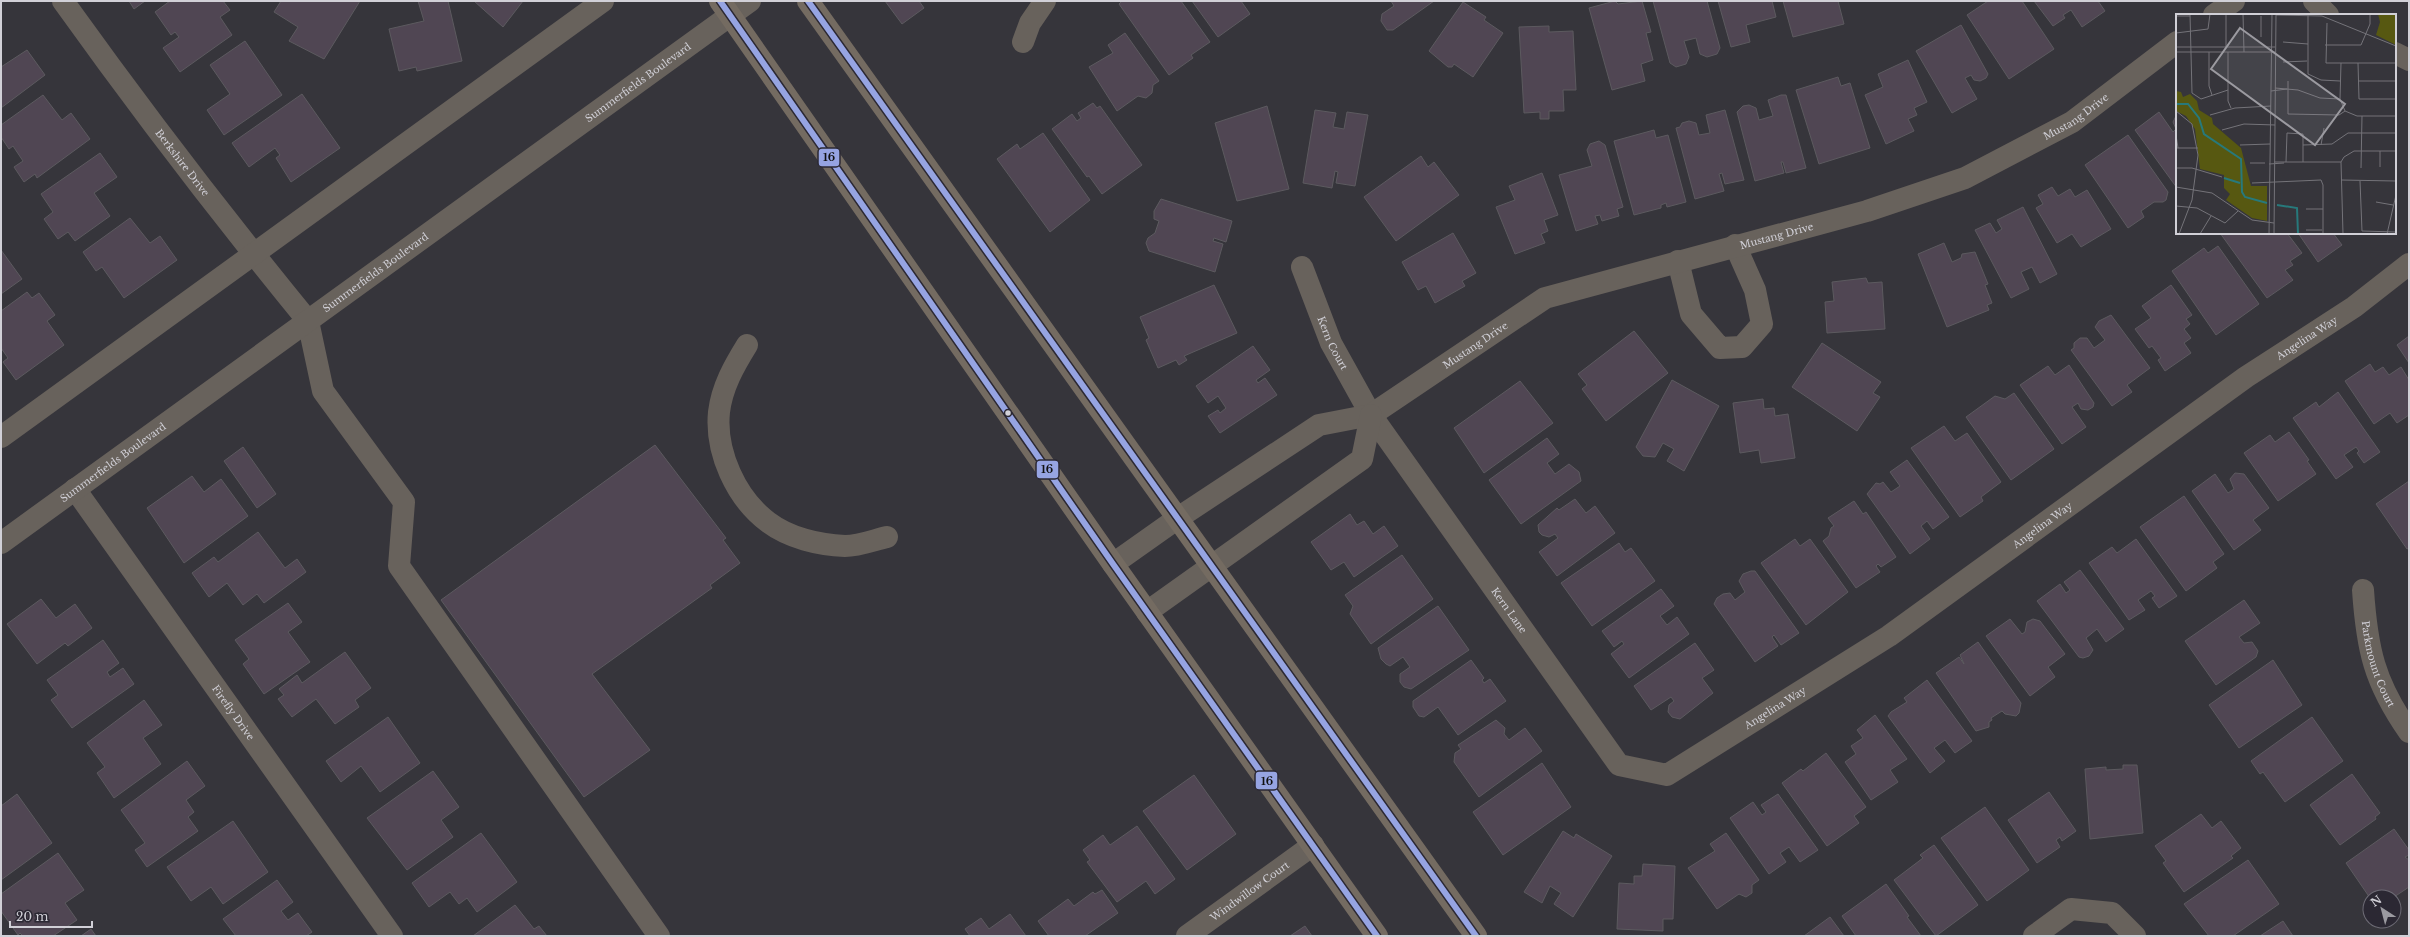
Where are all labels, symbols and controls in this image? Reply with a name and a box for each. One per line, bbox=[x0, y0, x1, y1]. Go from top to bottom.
inset map bbox=[2176, 14, 2396, 234]
street label: Summerfields Boulevard bbox=[582, 39, 693, 125]
street label: Mustang Drive bbox=[2041, 90, 2111, 142]
street label: Berkshire Drive bbox=[153, 126, 213, 199]
line badge: 16 bbox=[818, 148, 840, 167]
text: 16 bbox=[823, 150, 835, 164]
street label: Mustang Drive bbox=[1738, 219, 1815, 252]
street label: Summerfields Boulevard bbox=[320, 229, 431, 315]
street label: Angelina Way bbox=[2273, 313, 2340, 363]
street label: Kern Court bbox=[1315, 314, 1351, 372]
street label: Mustang Drive bbox=[1440, 318, 1510, 371]
unlabelled marker bbox=[1003, 408, 1013, 418]
street label: Summerfields Boulevard bbox=[57, 419, 168, 505]
line badge: 16 bbox=[1036, 460, 1059, 479]
text: 16 bbox=[1041, 462, 1053, 476]
street label: Angelina Way bbox=[2009, 498, 2075, 551]
street label: Kern Lane bbox=[1489, 585, 1530, 636]
street label: Parkmount Court bbox=[2359, 620, 2398, 710]
street label: Firefly Drive bbox=[209, 682, 258, 743]
street label: Angelina Way bbox=[1741, 683, 1809, 732]
line badge: 16 bbox=[1255, 771, 1278, 790]
text: 16 bbox=[1261, 774, 1273, 788]
street label: Windwillow Court bbox=[1207, 858, 1292, 924]
north arrow bbox=[2362, 889, 2402, 929]
text: N bbox=[2368, 892, 2385, 910]
scale bar bbox=[10, 903, 92, 929]
text: 20 m bbox=[16, 909, 48, 924]

